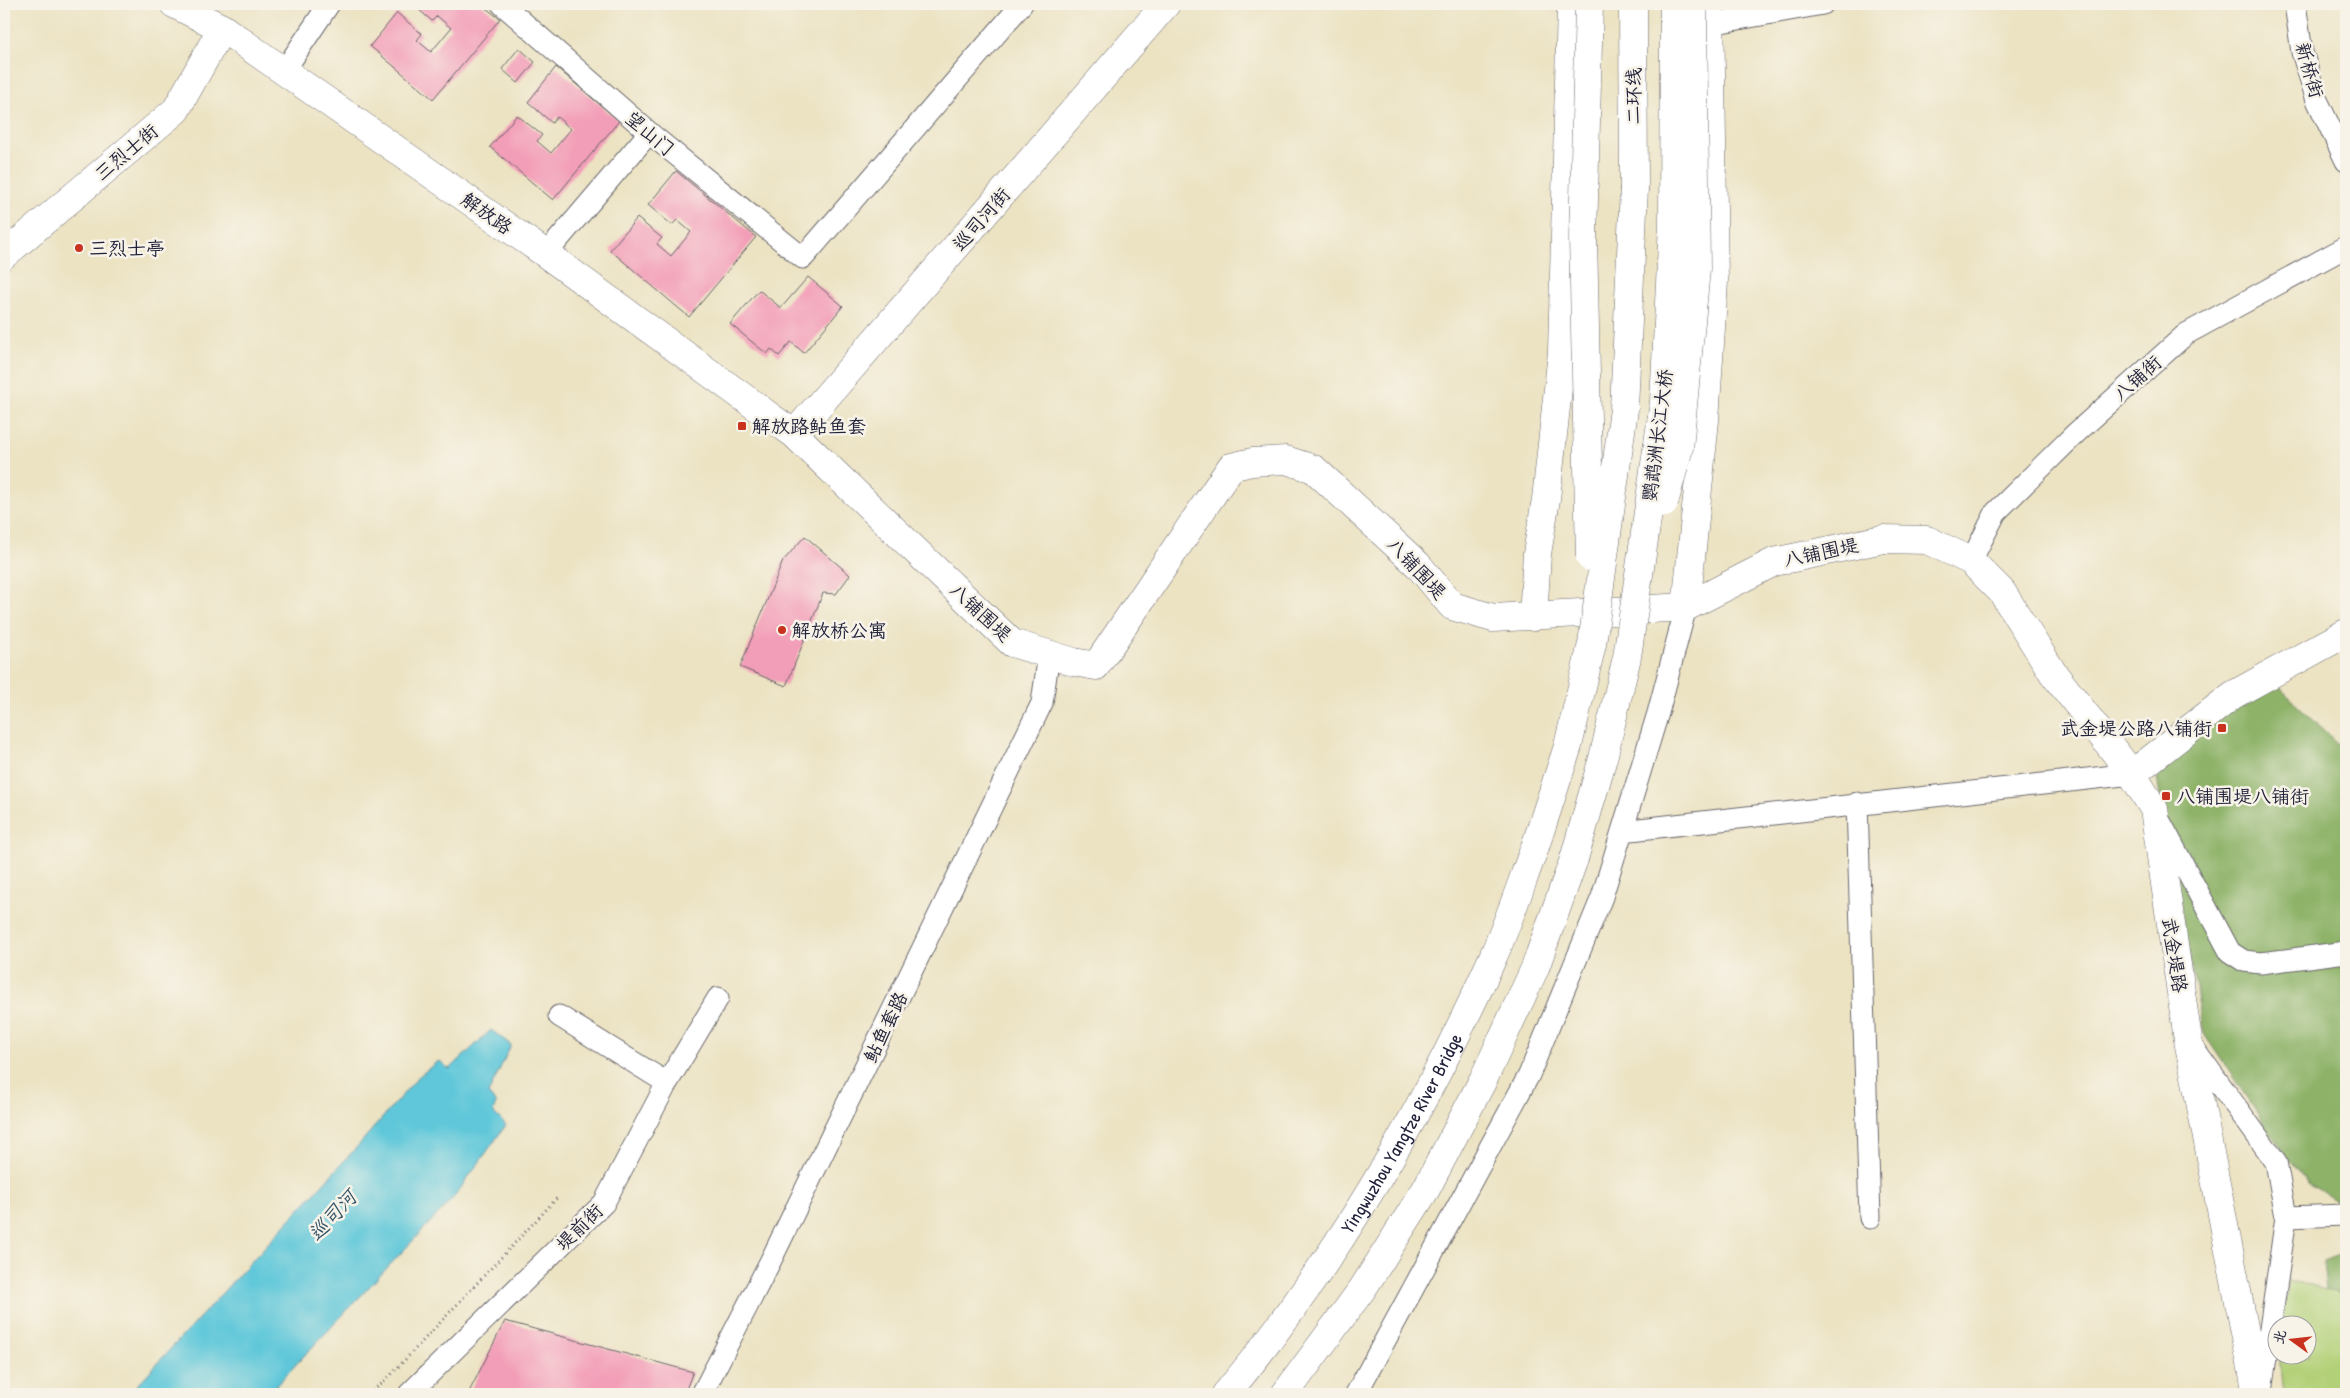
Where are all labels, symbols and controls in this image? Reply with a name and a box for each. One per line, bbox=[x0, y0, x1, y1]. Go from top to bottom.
street label: 新桥街 bbox=[2290, 39, 2330, 101]
street label: 二环线 bbox=[1620, 67, 1646, 125]
street label: 望山门 bbox=[620, 105, 680, 161]
street label: 三烈士街 bbox=[89, 118, 163, 186]
street label: 巡司河街 bbox=[946, 182, 1016, 256]
street label: 解放路 bbox=[456, 186, 518, 240]
place label: 三烈士亭 bbox=[89, 235, 165, 261]
marker: 三烈士亭 bbox=[73, 242, 85, 254]
street label: 八铺街 bbox=[2107, 349, 2167, 407]
street label: 鹦鹉洲长江大桥 bbox=[1636, 367, 1678, 503]
place label: 解放路鲇鱼套 bbox=[752, 413, 866, 439]
marker: 解放路鲇鱼套 bbox=[736, 420, 748, 432]
street label: 八铺围堤 bbox=[1382, 531, 1452, 605]
street label: 八铺围堤 bbox=[1781, 531, 1861, 573]
street label: 八铺围堤 bbox=[944, 577, 1018, 647]
place label: 解放桥公寓 bbox=[792, 617, 887, 643]
marker: 解放桥公寓 bbox=[776, 624, 788, 636]
place label: 武金堤公路八铺街 bbox=[2060, 715, 2212, 741]
marker: 武金堤公路八铺街 bbox=[2216, 722, 2228, 734]
place label: 八铺围堤八铺街 bbox=[2176, 783, 2309, 809]
marker: 八铺围堤八铺街 bbox=[2160, 790, 2172, 802]
street label: 武金堤路 bbox=[2156, 915, 2194, 995]
street label: 鲇鱼套路 bbox=[857, 987, 913, 1067]
street label: Yingwuzhou Yangtze River Bridge bbox=[1334, 1028, 1468, 1238]
water label: 巡司河 bbox=[302, 1182, 364, 1246]
street label: 堤前街 bbox=[550, 1198, 608, 1256]
north arrow bbox=[2268, 1316, 2318, 1366]
text: 北 bbox=[2268, 1327, 2290, 1346]

